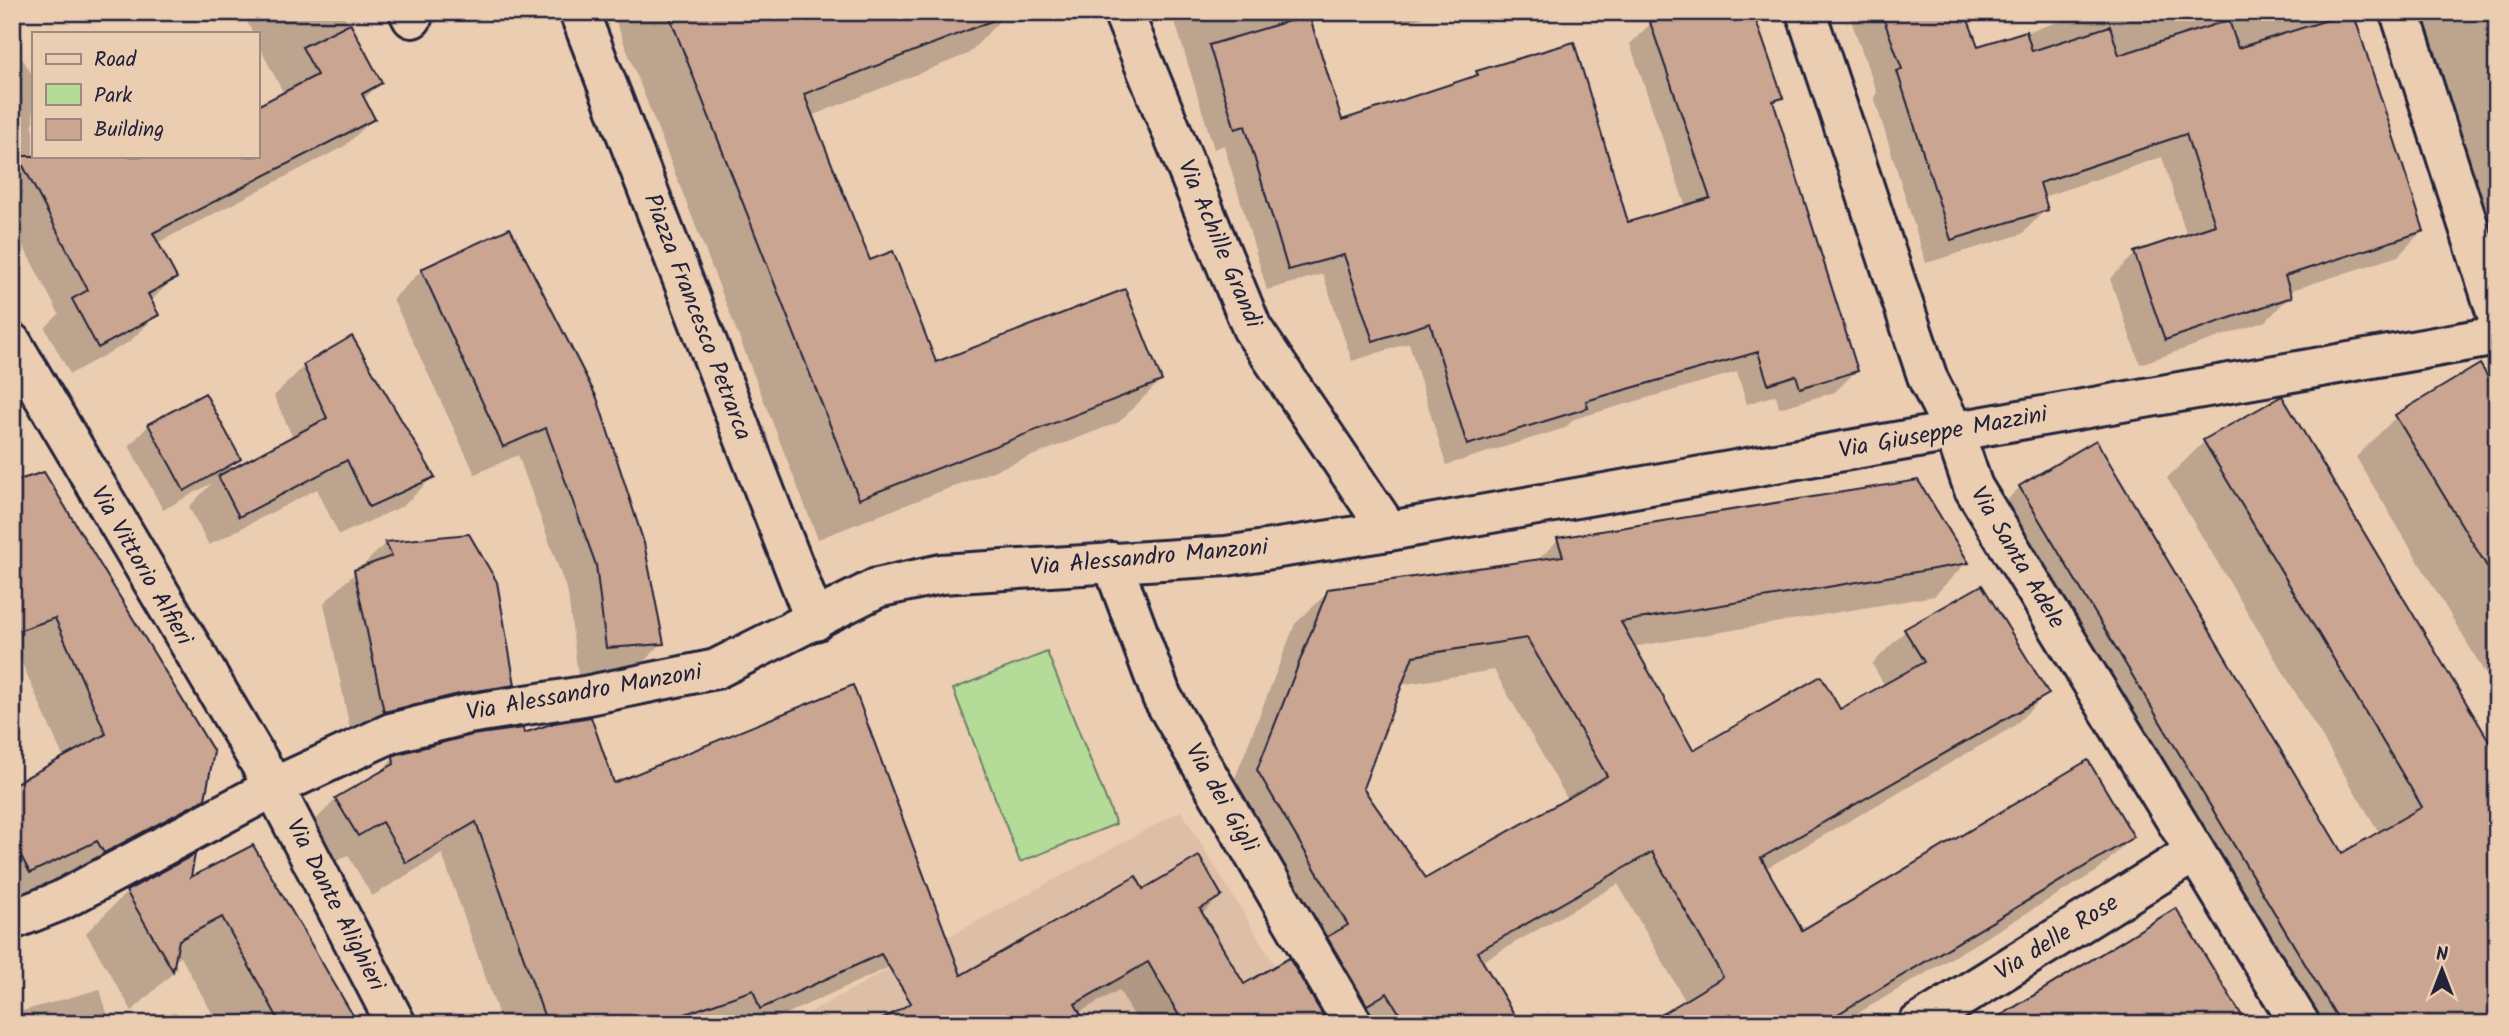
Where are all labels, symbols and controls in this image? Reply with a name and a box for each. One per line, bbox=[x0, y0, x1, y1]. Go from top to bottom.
legend bbox=[32, 32, 259, 158]
text: Road bbox=[94, 44, 137, 77]
text: Park bbox=[94, 80, 132, 113]
text: Building bbox=[94, 114, 164, 147]
street label: Via Achille Grandi bbox=[1166, 154, 1273, 336]
street label: Piazza Francesco Petrarca bbox=[632, 188, 762, 446]
street label: Via Giuseppe Mazzini bbox=[1836, 395, 2052, 471]
street label: Via Vittorio Alfieri bbox=[79, 479, 203, 654]
street label: Via Santa Adele bbox=[1959, 479, 2075, 637]
street label: Via Alessandro Manzoni bbox=[1029, 528, 1271, 588]
street label: Via Alessandro Manzoni bbox=[463, 653, 706, 733]
street label: Via dei Gigli bbox=[1174, 736, 1269, 861]
street label: Via Dante Alighieri bbox=[275, 812, 396, 999]
street label: Via delle Rose bbox=[1987, 884, 2127, 992]
north arrow bbox=[2408, 934, 2478, 1004]
text: N bbox=[2436, 940, 2448, 970]

